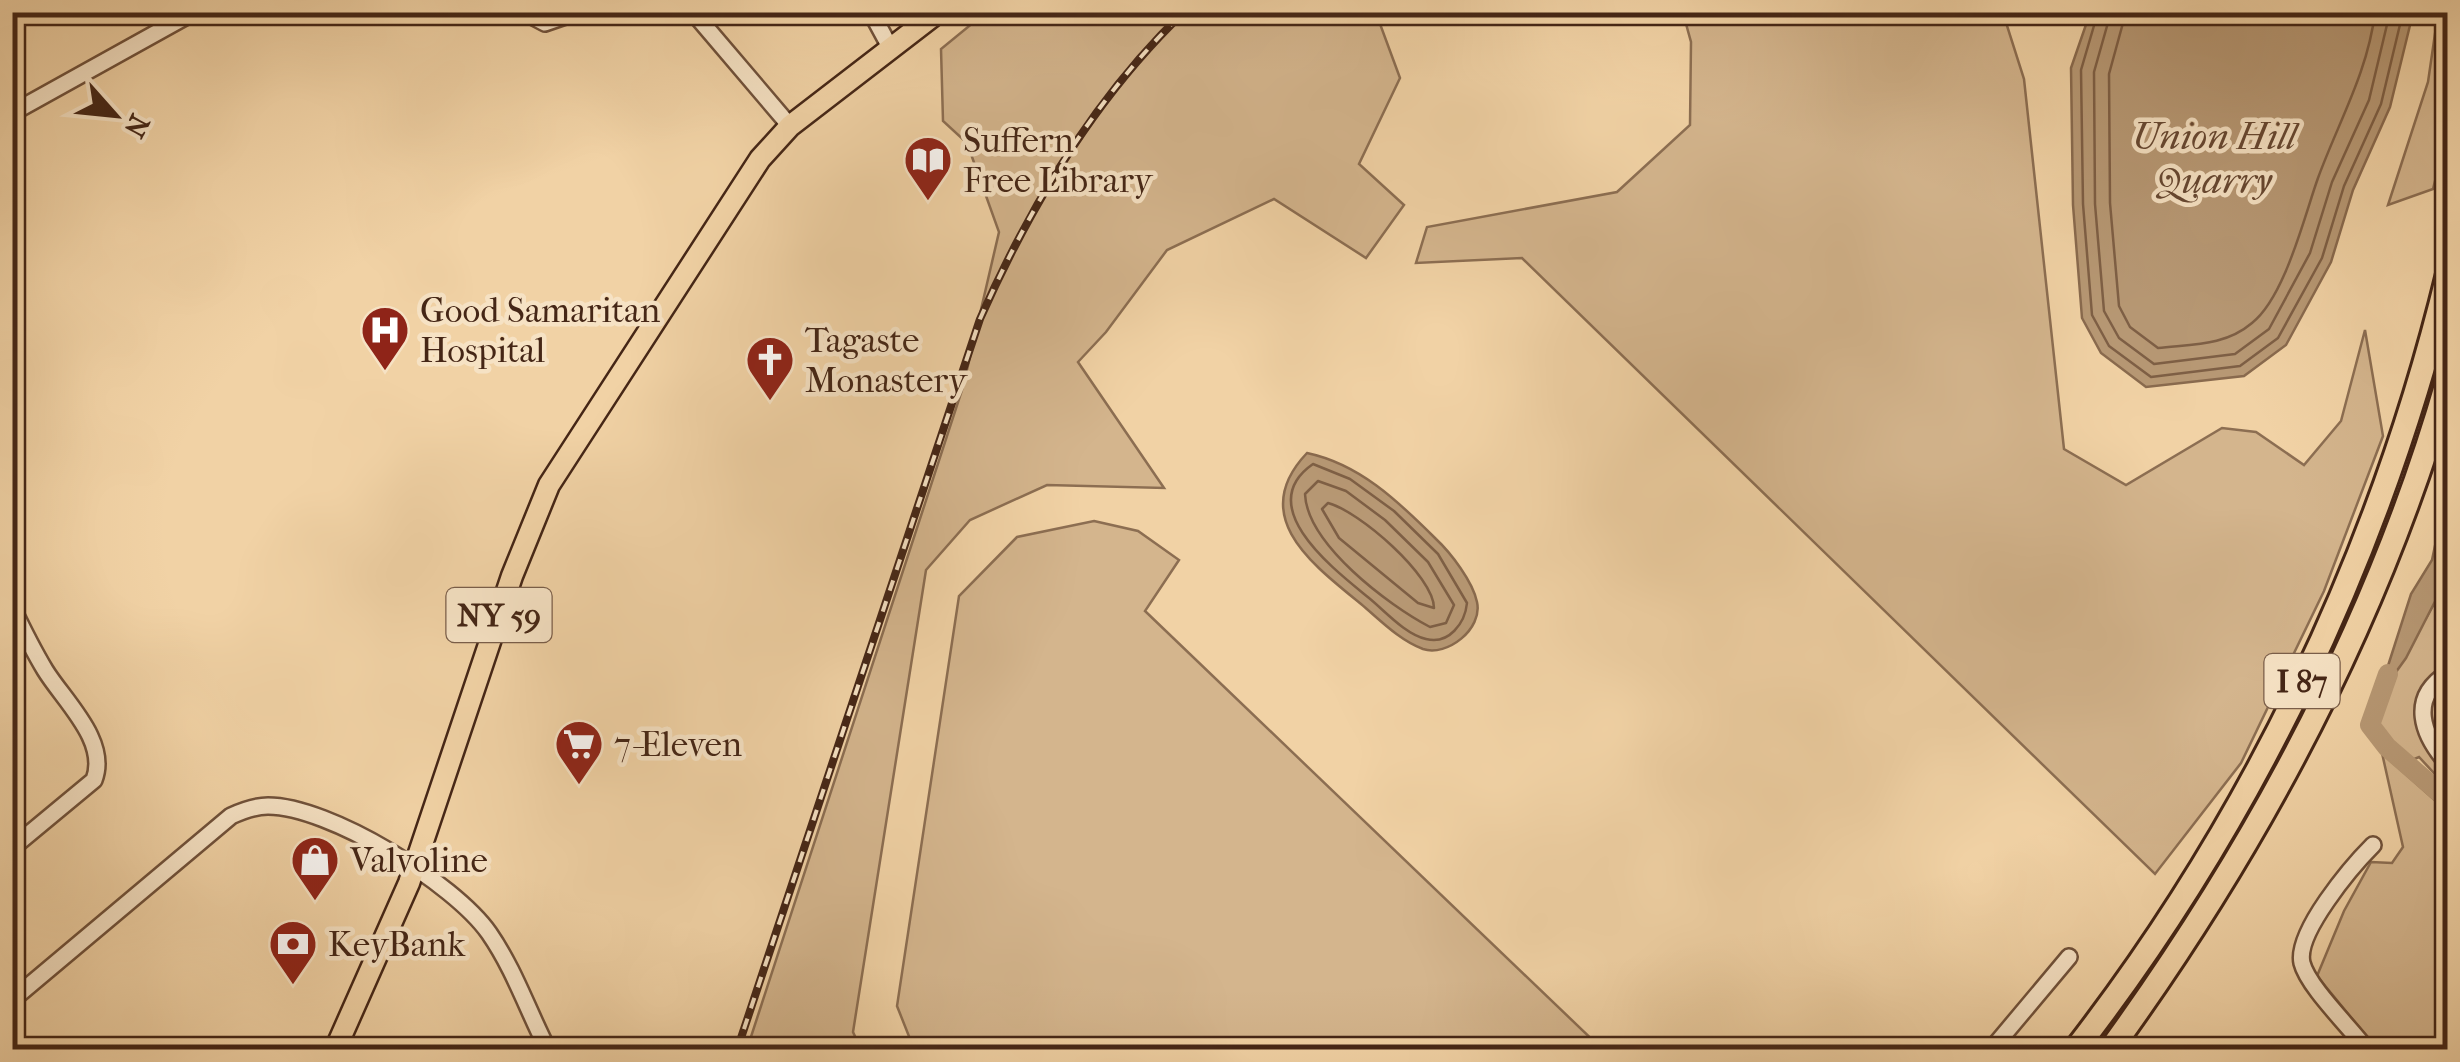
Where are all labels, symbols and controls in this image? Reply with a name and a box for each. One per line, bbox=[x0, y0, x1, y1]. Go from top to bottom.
north arrow bbox=[65, 65, 165, 165]
text: N bbox=[117, 109, 156, 144]
water label: Union Hill Quarry bbox=[2132, 114, 2300, 203]
place label: Suffern Free Library bbox=[963, 120, 1154, 201]
library icon: Suffern Free Library bbox=[902, 134, 954, 202]
place label: Good Samaritan Hospital bbox=[420, 290, 660, 371]
hospital icon: Good Samaritan Hospital bbox=[359, 304, 411, 372]
place label: Tagaste Monastery bbox=[805, 320, 968, 401]
church icon: Tagaste Monastery bbox=[744, 334, 796, 402]
road number: NY 59 bbox=[446, 588, 552, 642]
road number: I 87 bbox=[2264, 654, 2340, 708]
supermarket icon: 7-Eleven bbox=[553, 718, 605, 786]
place label: 7-Eleven bbox=[614, 724, 742, 765]
shop icon: Valvoline bbox=[289, 834, 341, 902]
place label: Valvoline bbox=[349, 840, 488, 881]
bank icon: KeyBank bbox=[267, 918, 319, 986]
place label: KeyBank bbox=[328, 924, 466, 965]

